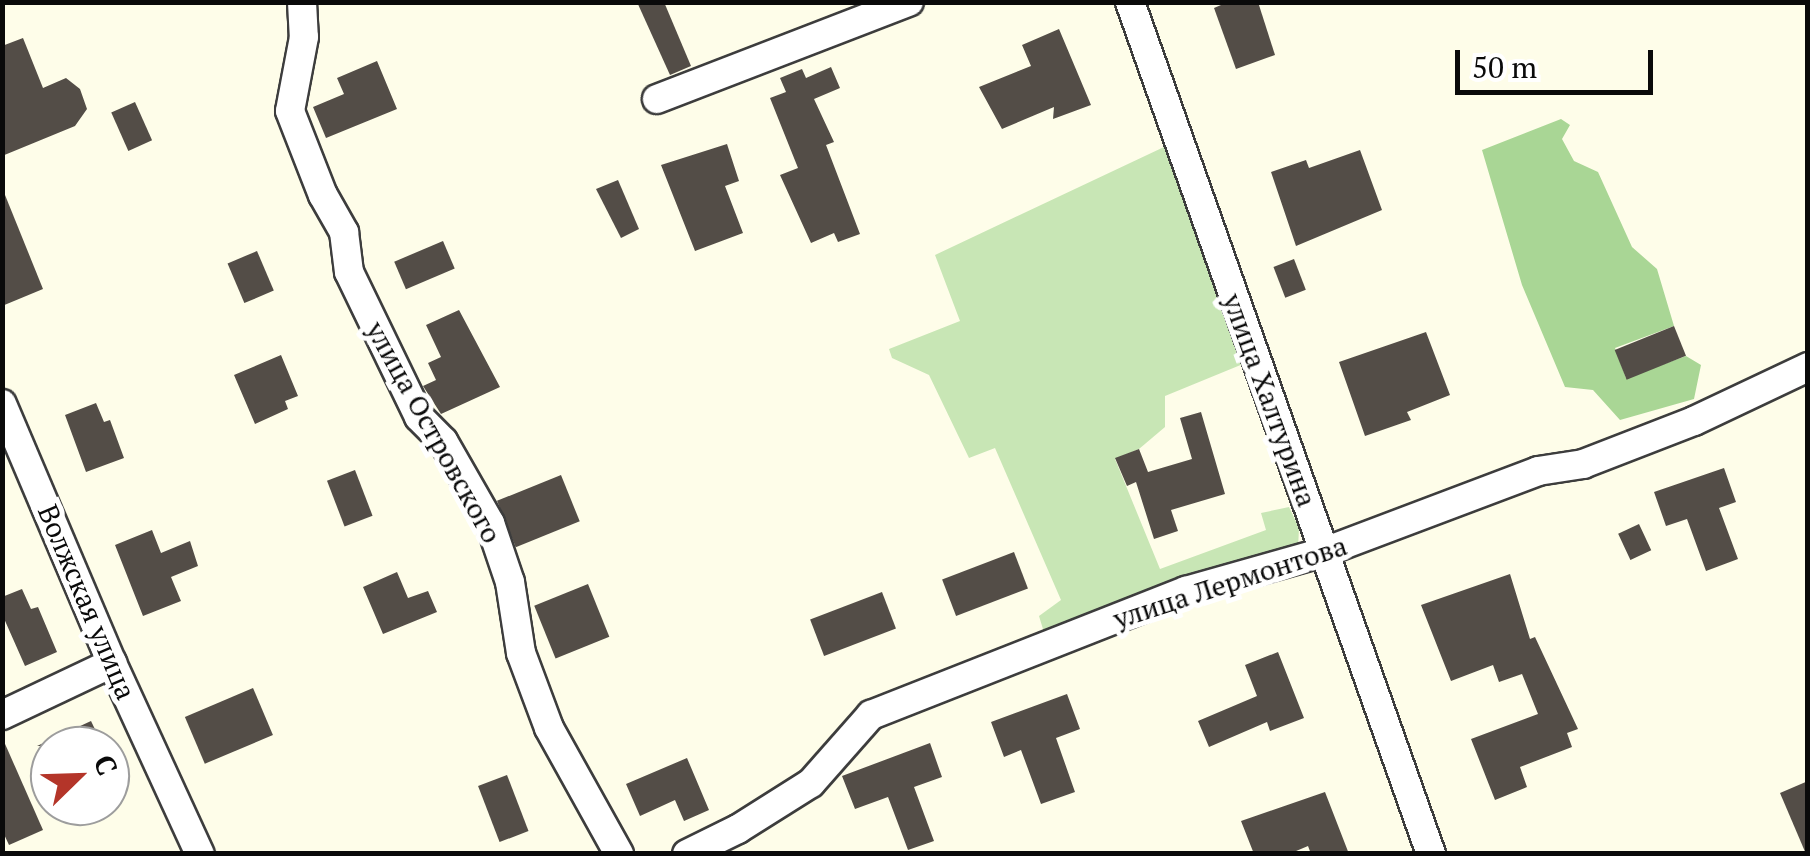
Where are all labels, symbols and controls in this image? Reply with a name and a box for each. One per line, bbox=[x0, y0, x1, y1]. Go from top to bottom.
scale bar bbox=[1460, 30, 1658, 92]
text: 50 m bbox=[1472, 47, 1537, 87]
street label: улица Халтурина bbox=[1216, 289, 1324, 511]
street label: улица Островского bbox=[359, 315, 509, 549]
street label: Волжская улица bbox=[31, 500, 143, 704]
street label: улица Лермонтова bbox=[1109, 528, 1351, 636]
north arrow bbox=[30, 726, 130, 826]
text: С bbox=[86, 749, 127, 780]

